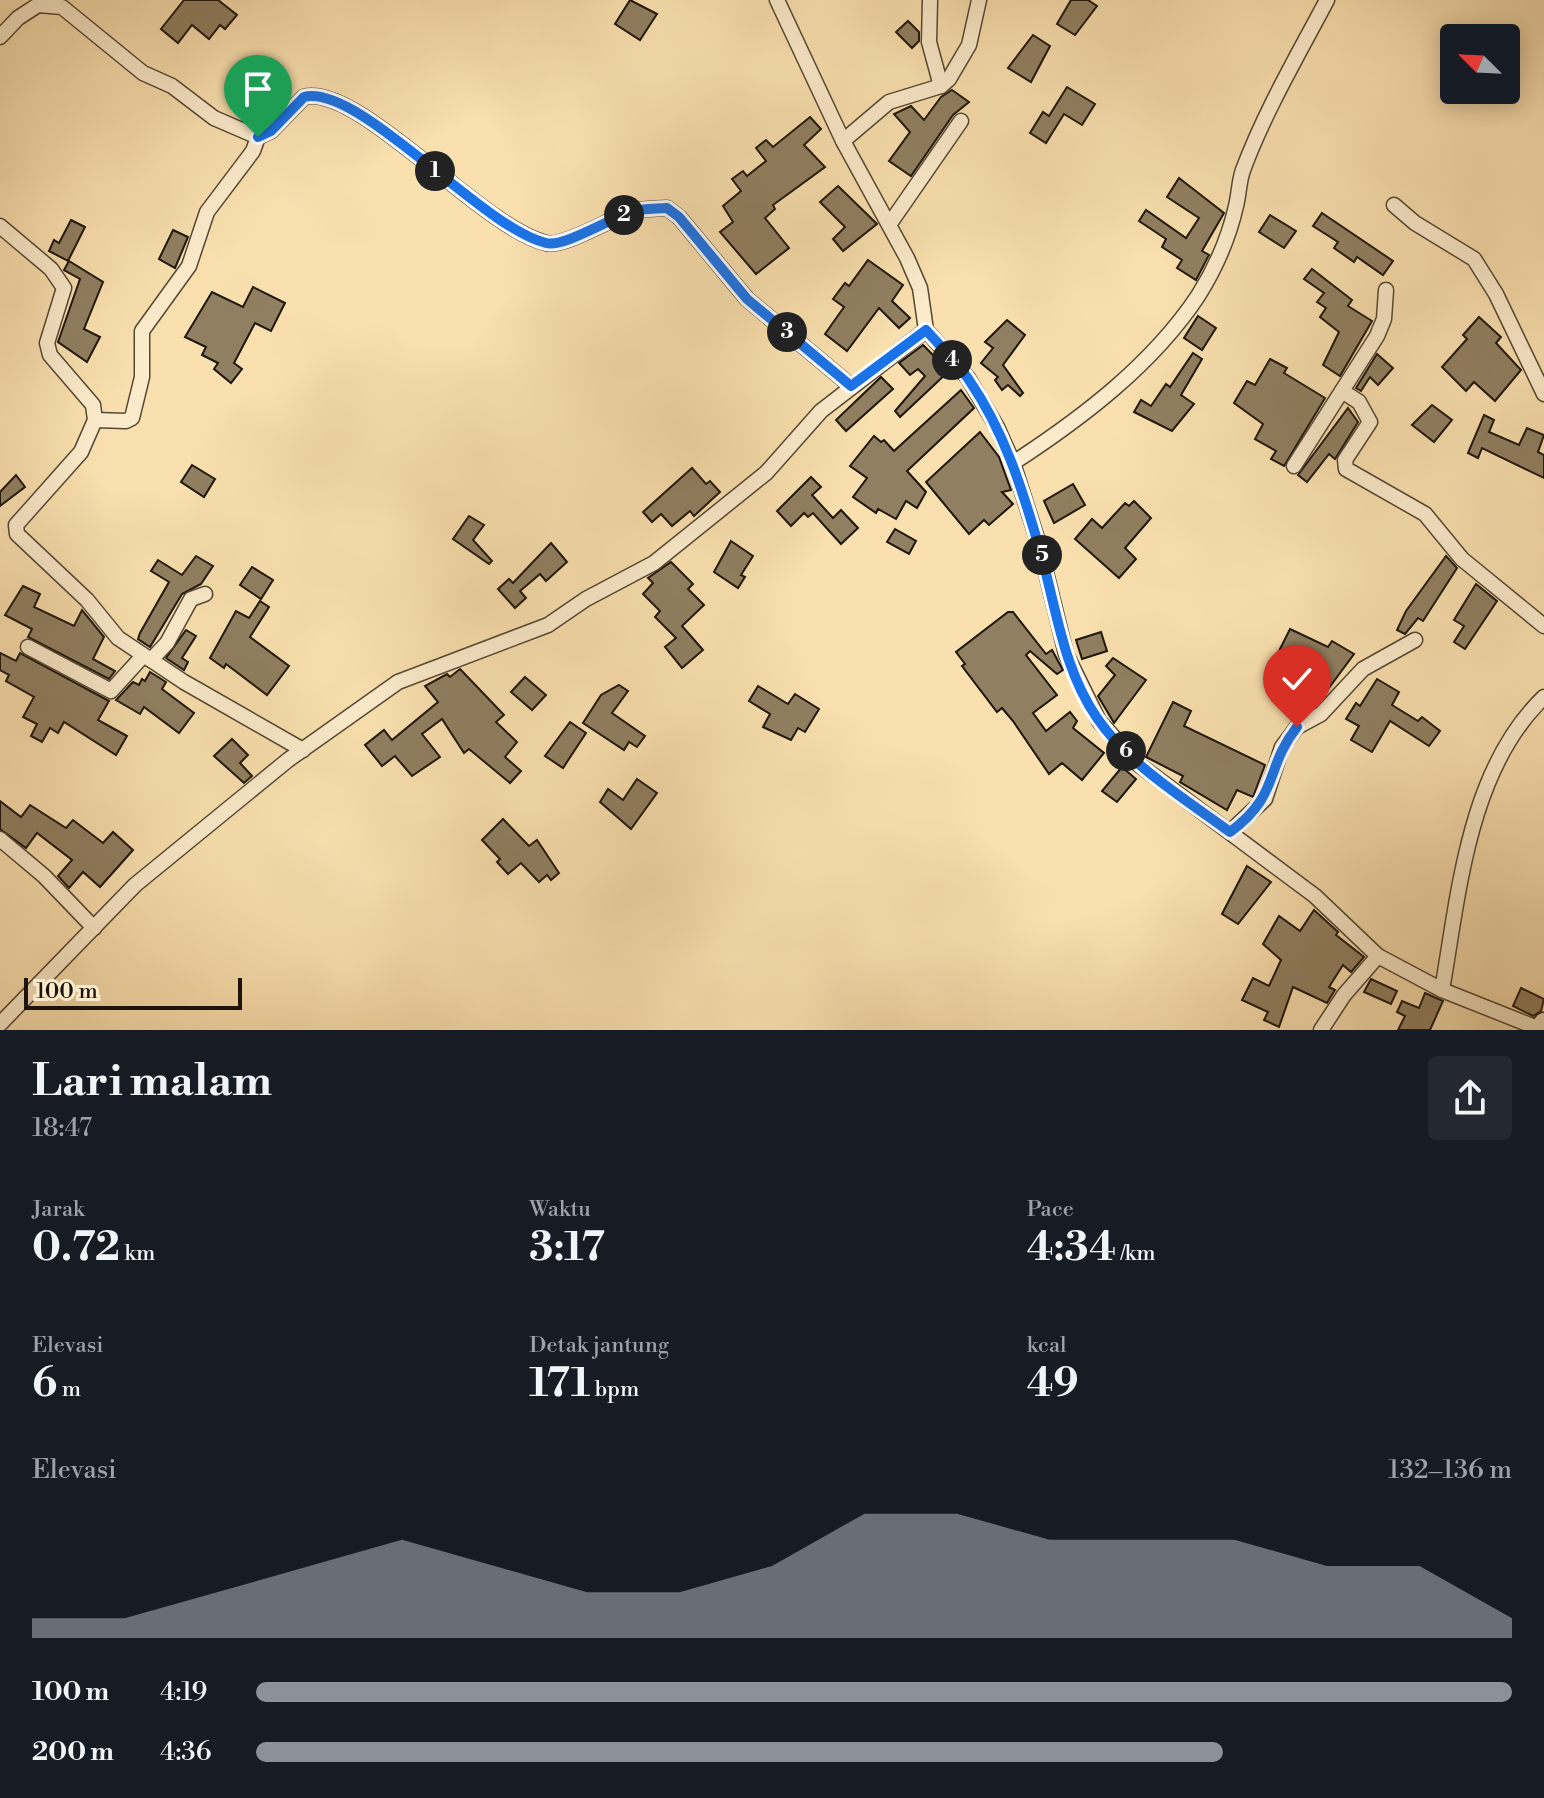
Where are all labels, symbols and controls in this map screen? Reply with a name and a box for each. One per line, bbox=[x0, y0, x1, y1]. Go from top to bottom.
north arrow bbox=[1440, 24, 1520, 104]
map controls bbox=[1440, 24, 1520, 104]
pin bbox=[224, 55, 292, 137]
icon: arrive bbox=[236, 67, 280, 111]
pin: 1 bbox=[415, 151, 455, 191]
text: 1 bbox=[430, 157, 440, 184]
pin: 2 bbox=[604, 195, 644, 235]
text: 2 bbox=[617, 201, 631, 228]
pin: 3 bbox=[767, 312, 807, 352]
text: 3 bbox=[780, 318, 794, 345]
pin: 4 bbox=[932, 340, 972, 380]
text: 4 bbox=[945, 346, 959, 373]
pin: 5 bbox=[1022, 535, 1062, 575]
text: 5 bbox=[1035, 541, 1049, 568]
pin bbox=[1263, 645, 1331, 727]
icon: check bbox=[1275, 657, 1319, 701]
pin: 6 bbox=[1106, 731, 1146, 771]
text: 6 bbox=[1119, 737, 1133, 764]
scale bar bbox=[24, 974, 242, 1010]
text: 100 m bbox=[36, 978, 98, 1005]
text: Lari malam bbox=[32, 1054, 272, 1109]
button: share bbox=[1428, 1056, 1512, 1140]
text: 18:47 bbox=[32, 1112, 92, 1144]
text: Jarak bbox=[32, 1196, 85, 1223]
text: Waktu bbox=[529, 1196, 591, 1223]
text: Pace bbox=[1027, 1196, 1074, 1223]
text: 0.72 bbox=[32, 1223, 120, 1273]
text: 3:17 bbox=[529, 1223, 605, 1273]
text: 4:34 bbox=[1027, 1223, 1116, 1273]
text: km bbox=[120, 1240, 155, 1267]
text: /km bbox=[1116, 1240, 1155, 1267]
text: Elevasi bbox=[32, 1332, 104, 1359]
text: Detak jantung bbox=[529, 1332, 669, 1359]
text: kcal bbox=[1027, 1332, 1067, 1359]
text: 6 bbox=[32, 1359, 57, 1409]
text: 171 bbox=[529, 1359, 590, 1409]
text: 49 bbox=[1027, 1359, 1079, 1409]
text: m bbox=[57, 1376, 81, 1403]
text: bpm bbox=[590, 1376, 639, 1403]
text: Elevasi bbox=[32, 1454, 117, 1486]
text: 132–136 m bbox=[1388, 1454, 1512, 1486]
text: 100 m bbox=[32, 1676, 109, 1708]
text: 4:19 bbox=[160, 1676, 207, 1708]
text: 200 m bbox=[32, 1736, 114, 1768]
text: 4:36 bbox=[160, 1736, 211, 1768]

